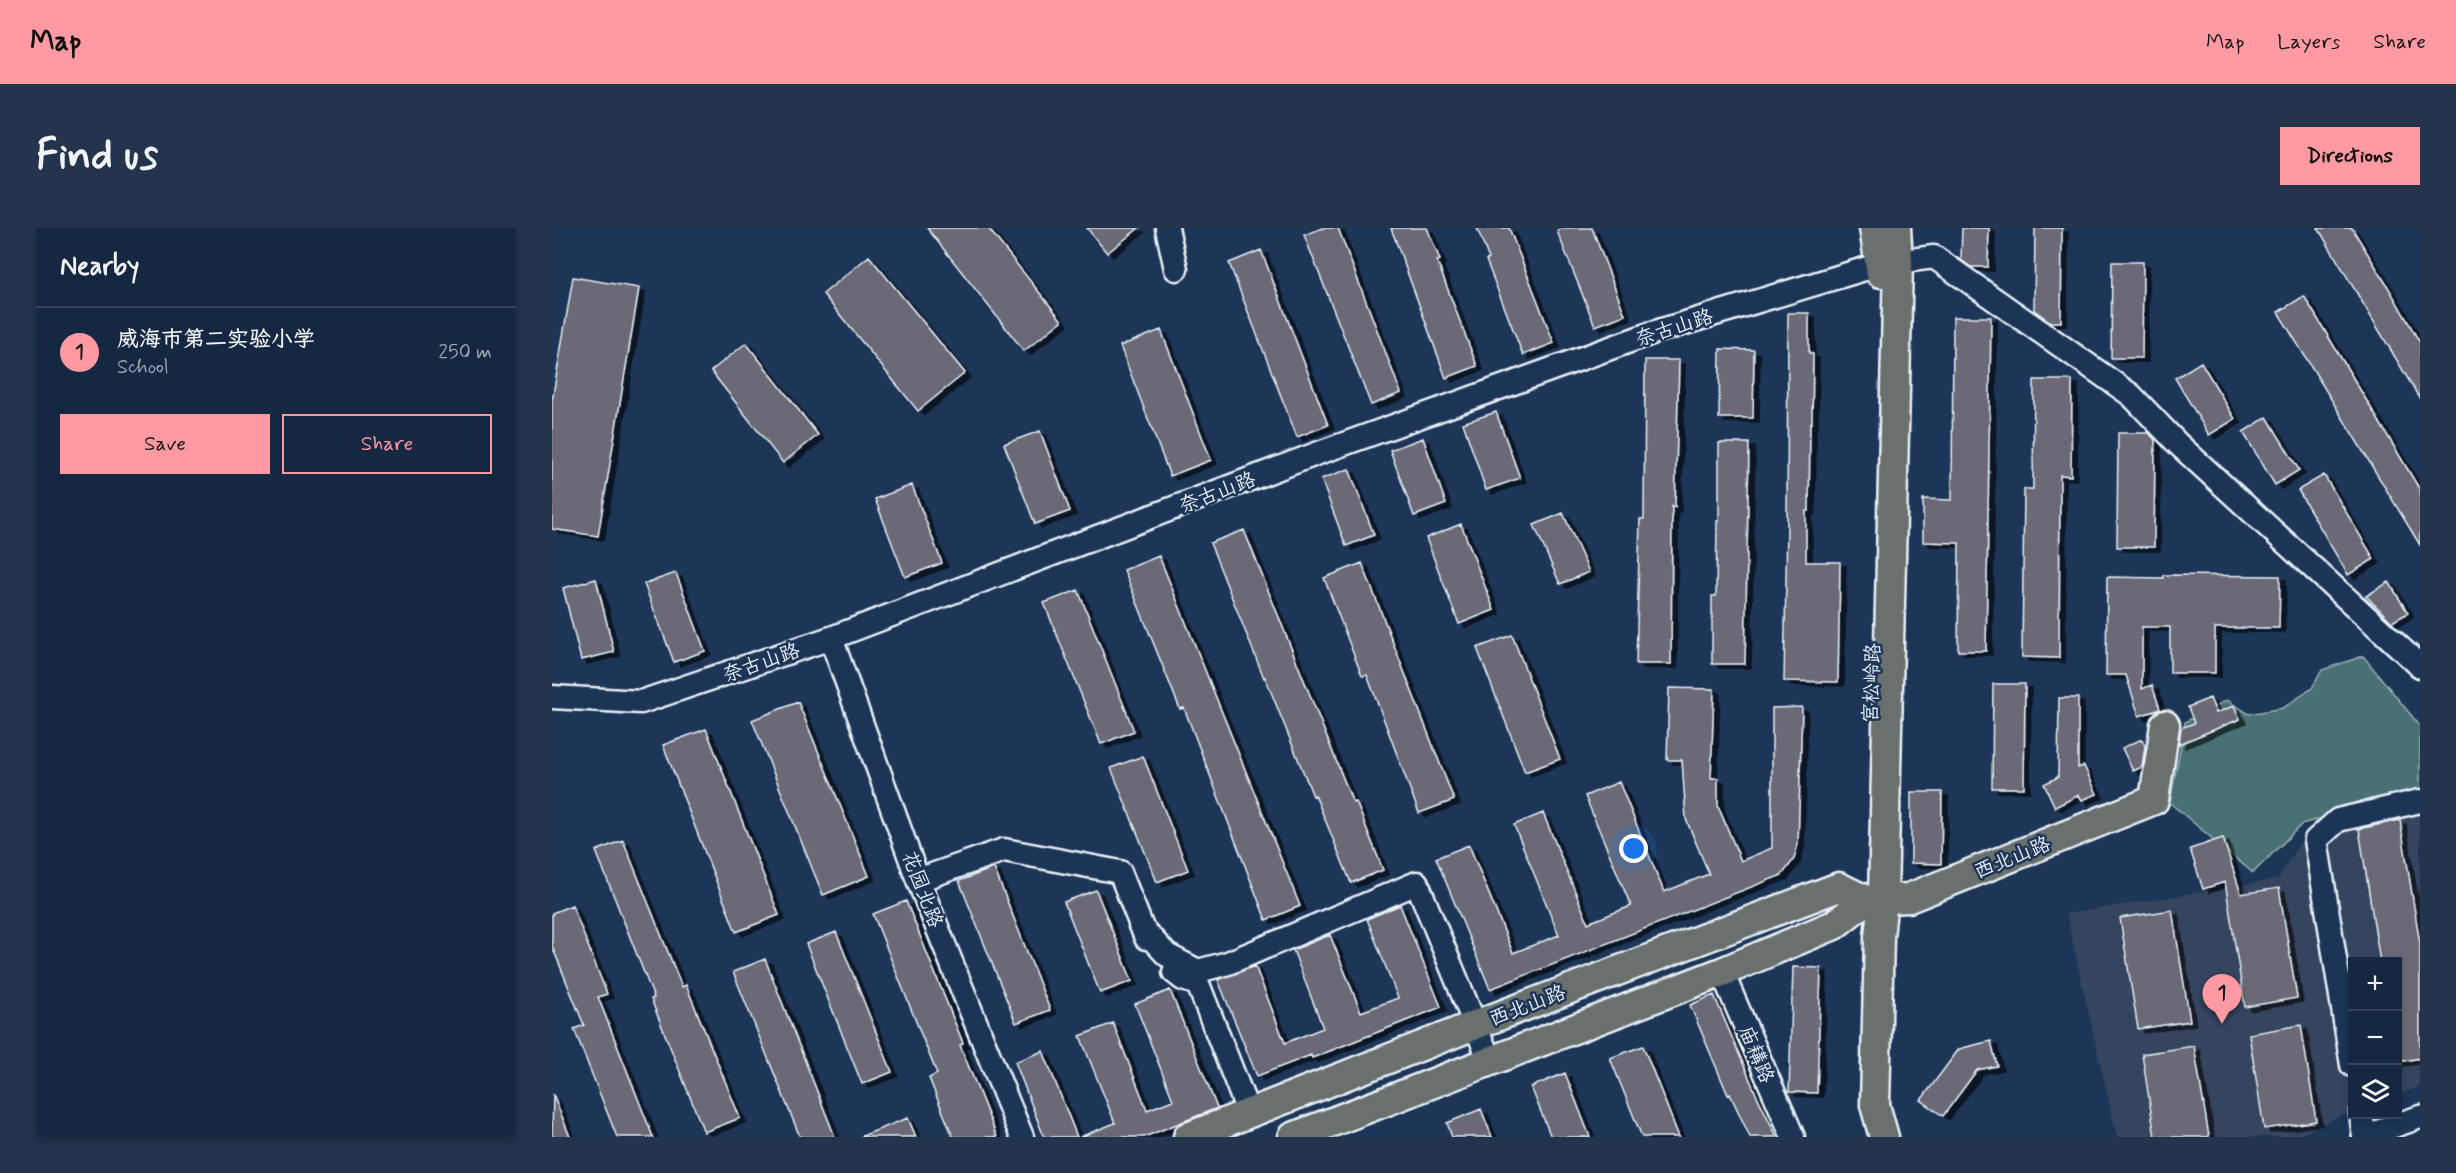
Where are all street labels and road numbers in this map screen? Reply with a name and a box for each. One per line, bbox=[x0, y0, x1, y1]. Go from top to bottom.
street label: 奈古山路 bbox=[1632, 303, 1718, 354]
street label: 奈古山路 bbox=[1175, 466, 1261, 520]
street label: 奈古山路 bbox=[719, 637, 805, 689]
street label: 宫松岭路 bbox=[1858, 642, 1887, 723]
street label: 西北山路 bbox=[1970, 831, 2056, 886]
street label: 花园北路 bbox=[895, 847, 949, 933]
street label: 西北山路 bbox=[1485, 979, 1571, 1033]
street label: 庙耩路 bbox=[1731, 1022, 1780, 1088]

